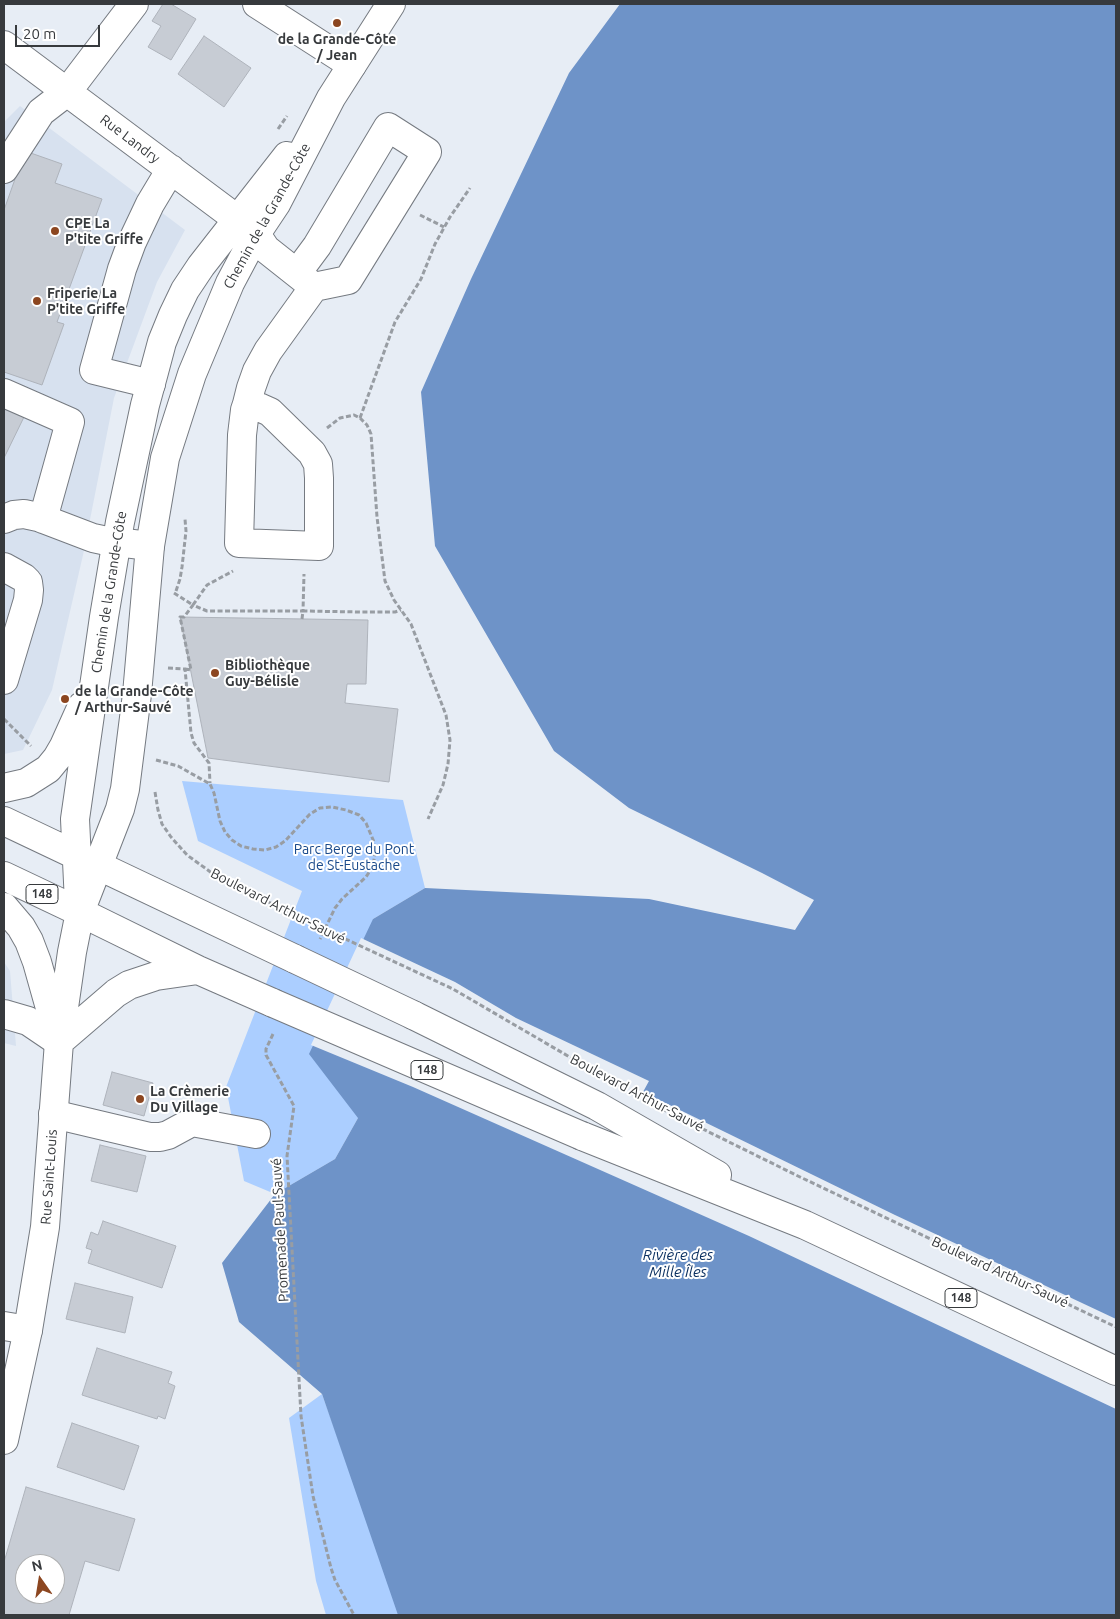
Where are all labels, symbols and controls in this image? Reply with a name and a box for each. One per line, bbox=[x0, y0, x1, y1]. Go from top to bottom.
scale bar bbox=[18, 15, 102, 47]
marker: de la Grande-Côte / Jean bbox=[331, 17, 343, 29]
text: 20 m bbox=[23, 25, 56, 42]
place label: de la Grande-Côte / Jean bbox=[278, 31, 396, 64]
street label: Rue Landry bbox=[97, 111, 163, 167]
street label: Chemin de la Grande-Côte bbox=[220, 140, 314, 292]
place label: CPE La P'tite Griffe bbox=[65, 215, 143, 248]
marker: CPE La P'tite Griffe bbox=[49, 225, 61, 237]
place label: Friperie La P'tite Griffe bbox=[47, 285, 125, 318]
marker: Friperie La P'tite Griffe bbox=[31, 295, 43, 307]
street label: Chemin de la Grande-Côte bbox=[88, 510, 130, 674]
place label: Bibliothèque Guy-Bélisle bbox=[225, 657, 310, 690]
marker: Bibliothèque Guy-Bélisle bbox=[209, 667, 221, 679]
place label: de la Grande-Côte / Arthur-Sauvé bbox=[75, 683, 194, 716]
marker: de la Grande-Côte / Arthur-Sauvé bbox=[59, 693, 71, 705]
park label: Parc Berge du Pont de St-Eustache bbox=[294, 841, 414, 874]
street label: Boulevard Arthur-Sauvé bbox=[208, 865, 348, 947]
road number: 148 bbox=[26, 884, 58, 904]
street label: Boulevard Arthur-Sauvé bbox=[567, 1051, 707, 1135]
road number: 148 bbox=[411, 1060, 443, 1080]
place label: La Crèmerie Du Village bbox=[150, 1083, 229, 1116]
marker: La Crèmerie Du Village bbox=[134, 1093, 146, 1105]
street label: Rue Saint-Louis bbox=[37, 1129, 61, 1225]
street label: Promenade Paul-Sauvé bbox=[268, 1158, 292, 1302]
street label: Boulevard Arthur-Sauvé bbox=[929, 1233, 1071, 1311]
water label: Rivière des Mille Îles bbox=[643, 1246, 713, 1281]
road number: 148 bbox=[945, 1289, 977, 1308]
north arrow bbox=[15, 1554, 65, 1604]
text: N bbox=[30, 1556, 44, 1574]

